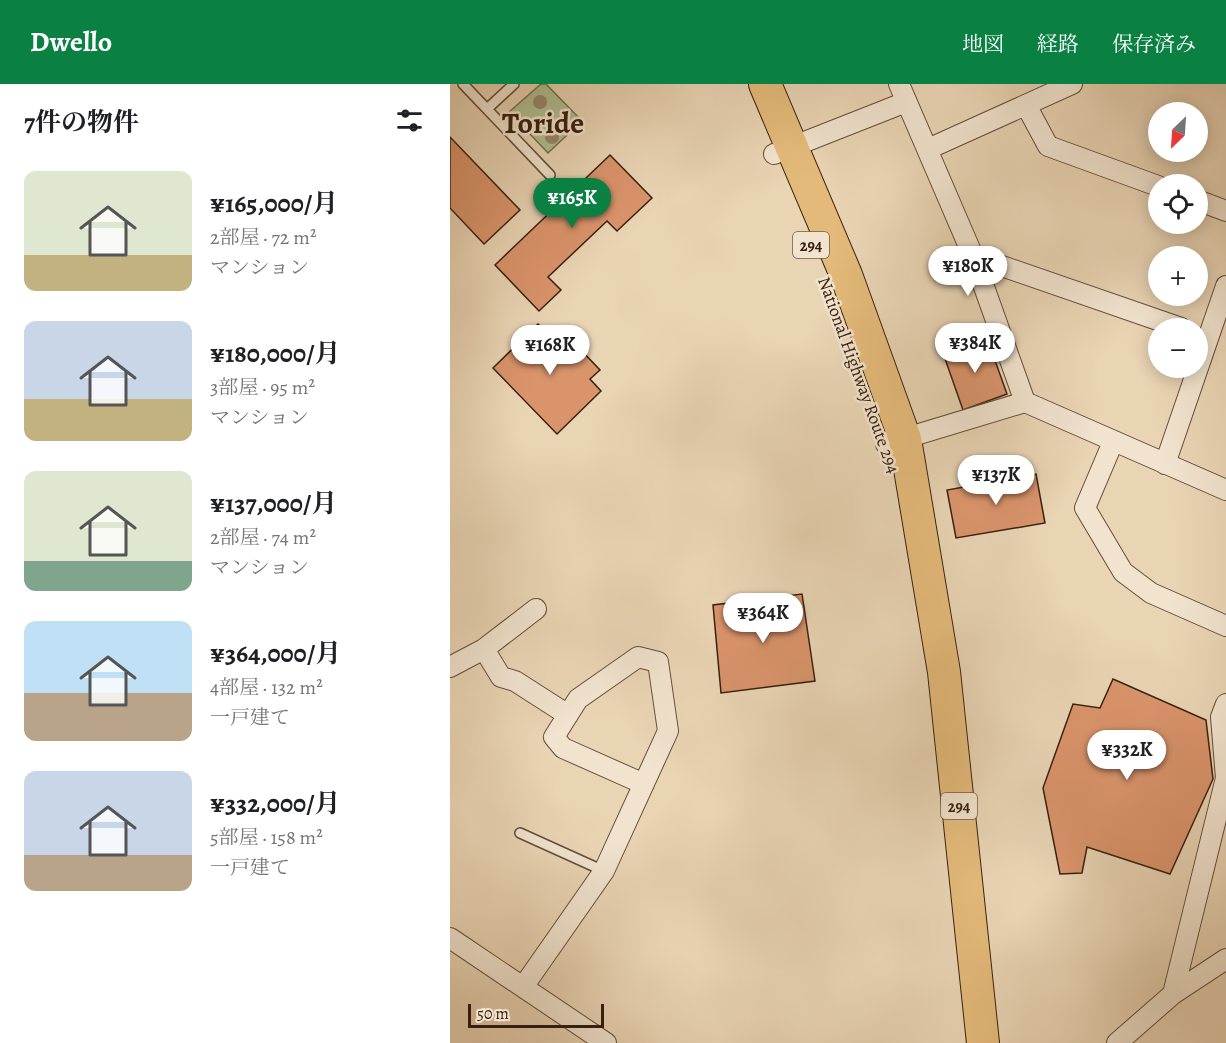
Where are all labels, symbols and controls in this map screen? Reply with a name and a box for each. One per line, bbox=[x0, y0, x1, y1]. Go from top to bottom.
text: Dwello bbox=[30, 23, 112, 61]
text: 地図 bbox=[962, 30, 1004, 58]
text: 経路 bbox=[1037, 30, 1079, 58]
text: 保存済み bbox=[1112, 30, 1196, 58]
north arrow bbox=[1148, 102, 1208, 162]
map controls bbox=[1148, 102, 1208, 378]
district label: Toride bbox=[502, 103, 584, 143]
icon: filters bbox=[393, 104, 426, 137]
text: 7件の物件 bbox=[24, 105, 139, 140]
button: locate bbox=[1148, 174, 1208, 234]
pin: ¥165K bbox=[530, 178, 614, 229]
text: ¥165K bbox=[547, 184, 597, 211]
text: ¥165,000/月 bbox=[210, 186, 338, 221]
icon: home bbox=[72, 195, 144, 267]
text: 2部屋 · 72 m² bbox=[210, 224, 316, 251]
road number: 294 bbox=[793, 232, 829, 258]
pin: ¥180K bbox=[926, 246, 1010, 297]
button: + bbox=[1148, 246, 1208, 306]
text: ¥180K bbox=[942, 252, 994, 279]
text: マンション bbox=[210, 254, 309, 281]
street label: National Highway Route 294 bbox=[812, 273, 906, 477]
button: − bbox=[1148, 318, 1208, 378]
pin: ¥384K bbox=[933, 323, 1017, 374]
pin: ¥168K bbox=[508, 325, 592, 376]
text: ¥384K bbox=[949, 329, 1001, 356]
text: ¥168K bbox=[525, 331, 575, 358]
text: ¥180,000/月 bbox=[210, 336, 341, 371]
icon: home bbox=[72, 345, 144, 417]
text: 3部屋 · 95 m² bbox=[210, 374, 315, 401]
text: マンション bbox=[210, 404, 309, 431]
pin: ¥137K bbox=[954, 455, 1038, 506]
text: ¥137K bbox=[972, 461, 1020, 488]
text: ¥137,000/月 bbox=[210, 486, 337, 521]
icon: home bbox=[72, 495, 144, 567]
text: 2部屋 · 74 m² bbox=[210, 524, 316, 551]
text: マンション bbox=[210, 554, 309, 581]
pin: ¥364K bbox=[721, 593, 805, 644]
text: ¥364K bbox=[737, 599, 789, 626]
text: ¥364,000/月 bbox=[210, 636, 341, 671]
icon: home bbox=[72, 645, 144, 717]
text: 4部屋 · 132 m² bbox=[210, 674, 323, 701]
text: 一戸建て bbox=[210, 704, 290, 731]
pin: ¥332K bbox=[1085, 730, 1169, 781]
text: ¥332K bbox=[1101, 736, 1153, 763]
text: ¥332,000/月 bbox=[210, 786, 341, 821]
road number: 294 bbox=[941, 793, 977, 819]
icon: home bbox=[72, 795, 144, 867]
text: 5部屋 · 158 m² bbox=[210, 824, 323, 851]
text: 一戸建て bbox=[210, 854, 290, 881]
scale bar bbox=[468, 1001, 604, 1028]
text: 50 m bbox=[477, 1003, 509, 1025]

